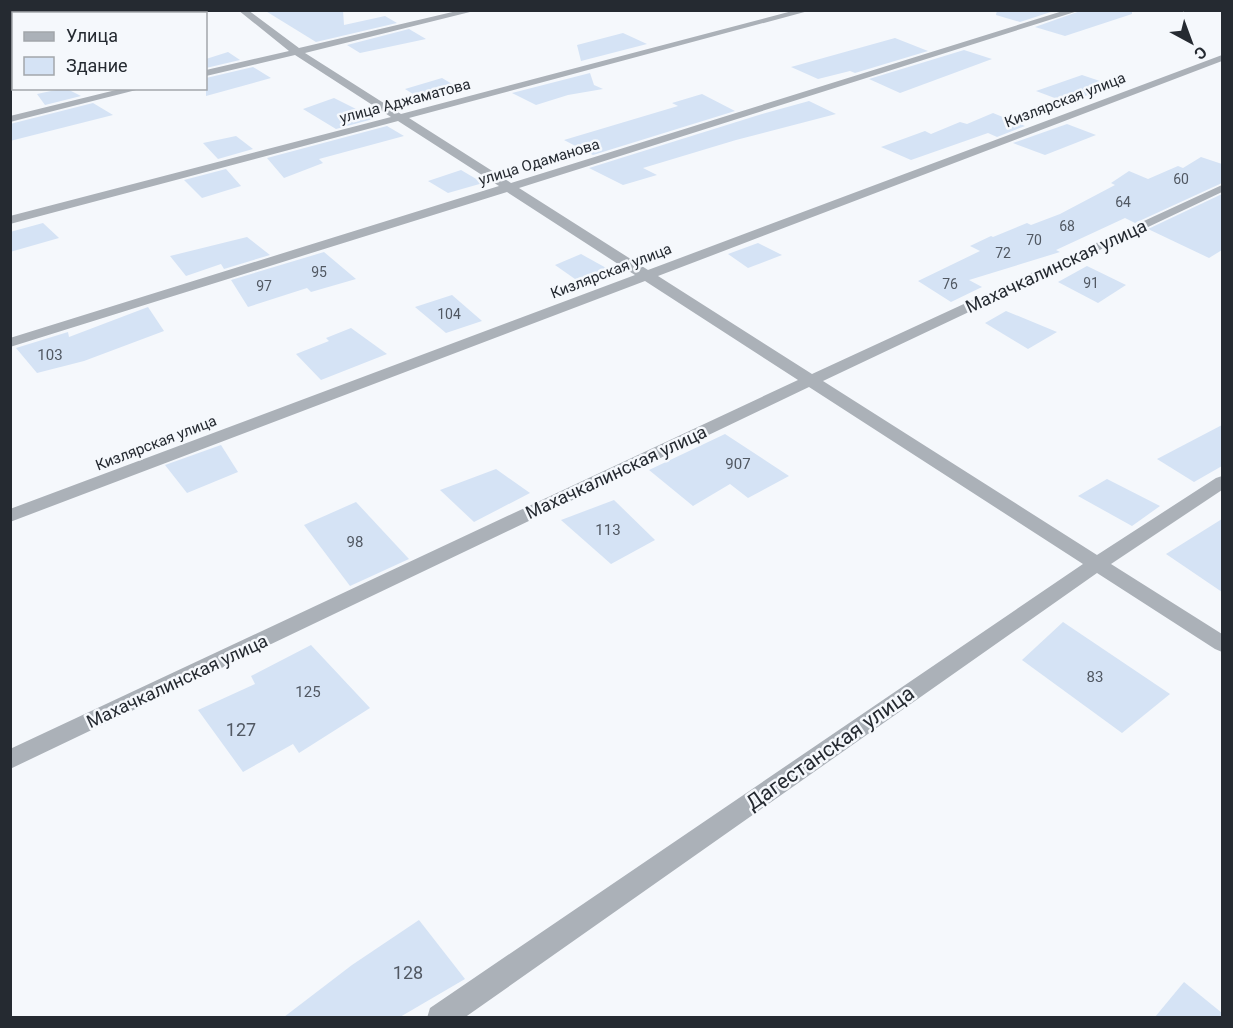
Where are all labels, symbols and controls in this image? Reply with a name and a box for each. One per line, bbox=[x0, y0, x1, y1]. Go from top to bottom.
legend bbox=[12, 12, 207, 90]
north arrow bbox=[1161, 12, 1221, 72]
text: Улица bbox=[66, 25, 118, 46]
text: С bbox=[1190, 42, 1211, 64]
text: Здание bbox=[66, 55, 128, 76]
street label: Кизлярская улица bbox=[1002, 69, 1128, 131]
street label: улица Аджаматова bbox=[338, 75, 472, 127]
street label: улица Одаманова bbox=[476, 135, 602, 189]
house number: 60 bbox=[1173, 171, 1189, 187]
house number: 64 bbox=[1115, 194, 1131, 210]
street label: Махачкалинская улица bbox=[962, 215, 1150, 317]
house number: 68 bbox=[1059, 218, 1075, 234]
house number: 70 bbox=[1026, 232, 1042, 248]
street label: Кизлярская улица bbox=[548, 240, 674, 302]
house number: 72 bbox=[995, 245, 1011, 261]
house number: 95 bbox=[311, 264, 327, 280]
house number: 91 bbox=[1083, 275, 1099, 291]
house number: 76 bbox=[942, 276, 958, 292]
house number: 97 bbox=[256, 278, 272, 294]
house number: 104 bbox=[437, 306, 461, 322]
house number: 103 bbox=[37, 346, 63, 364]
street label: Кизлярская улица bbox=[93, 412, 219, 474]
street label: Махачкалинская улица bbox=[522, 421, 710, 523]
house number: 907 bbox=[725, 455, 751, 473]
house number: 113 bbox=[595, 521, 621, 539]
house number: 98 bbox=[347, 533, 363, 551]
street label: Махачкалинская улица bbox=[83, 630, 271, 732]
house number: 83 bbox=[1087, 668, 1103, 686]
street label: Дагестанская улица bbox=[741, 681, 919, 815]
house number: 125 bbox=[295, 683, 321, 701]
house number: 127 bbox=[226, 719, 256, 740]
house number: 128 bbox=[393, 962, 423, 983]

